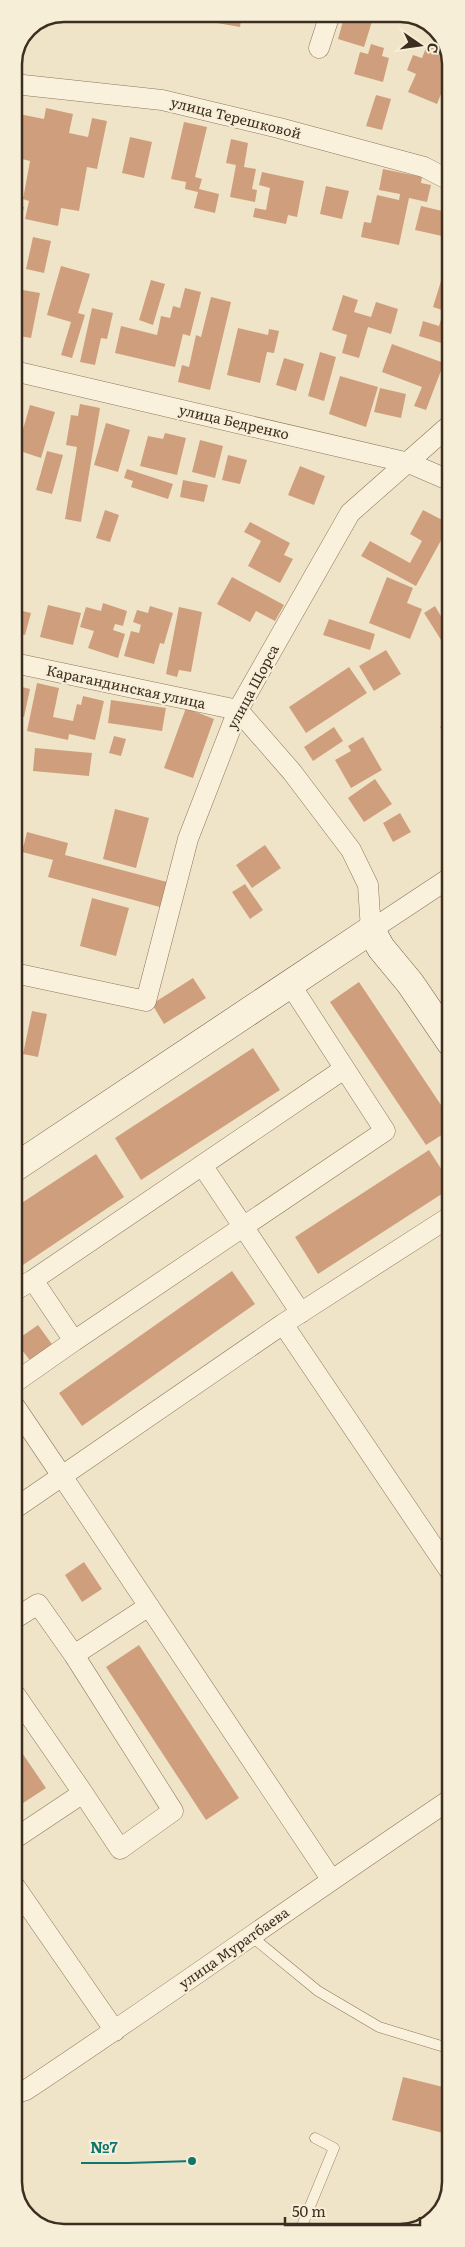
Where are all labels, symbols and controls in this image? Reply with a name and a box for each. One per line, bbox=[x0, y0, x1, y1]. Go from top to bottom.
north arrow bbox=[395, 20, 445, 70]
text: С bbox=[423, 41, 445, 55]
street label: улица Терешковой bbox=[169, 91, 304, 143]
street label: улица Бедренко bbox=[177, 399, 291, 443]
street label: улица Щорса bbox=[221, 640, 283, 732]
street label: Карагандинская улица bbox=[45, 659, 208, 713]
street label: улица Муратбаева bbox=[174, 1901, 293, 1993]
callout: №7 bbox=[81, 2133, 128, 2163]
text: №7 bbox=[90, 2135, 119, 2158]
scale bar bbox=[285, 2194, 420, 2226]
text: 50 m bbox=[292, 2199, 326, 2222]

